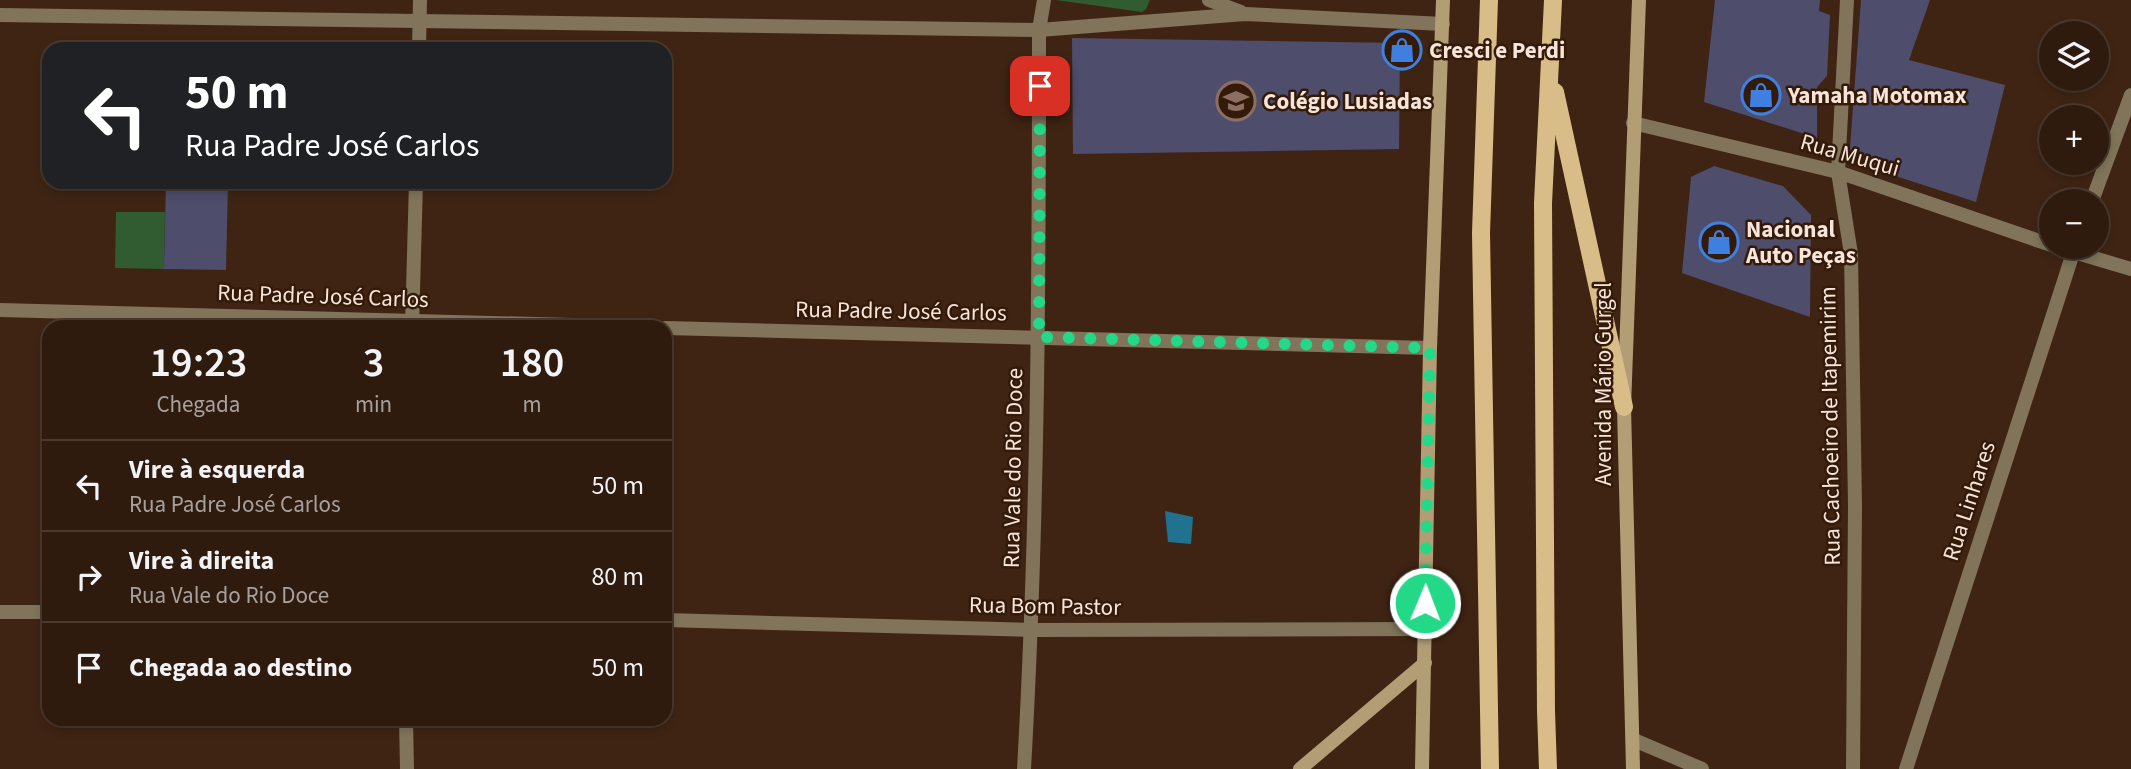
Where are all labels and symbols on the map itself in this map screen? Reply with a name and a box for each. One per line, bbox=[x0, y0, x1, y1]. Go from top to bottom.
shop icon: Cresci e Perdi bbox=[1381, 29, 1423, 71]
place label: Cresci e Perdi bbox=[1429, 34, 1565, 67]
pin bbox=[1010, 56, 1070, 116]
shop icon: Yamaha Motomax bbox=[1740, 74, 1782, 116]
place label: Yamaha Motomax bbox=[1787, 79, 1967, 112]
school or university icon: Colégio Lusiadas bbox=[1215, 80, 1257, 122]
place label: Colégio Lusiadas bbox=[1263, 85, 1432, 118]
street label: Rua Muqui bbox=[1796, 125, 1904, 185]
place label: Nacional Auto Peças bbox=[1745, 213, 1856, 272]
shop icon: Nacional Auto Peças bbox=[1698, 221, 1740, 263]
street label: Rua Padre José Carlos bbox=[217, 276, 429, 316]
street label: Avenida Mário Gurgel bbox=[1587, 282, 1620, 486]
street label: Rua Cachoeiro de Itapemirim bbox=[1811, 286, 1849, 566]
street label: Rua Padre José Carlos bbox=[795, 293, 1007, 329]
street label: Rua Vale do Rio Doce bbox=[995, 368, 1031, 568]
street label: Rua Linhares bbox=[1934, 437, 2004, 565]
position arrow bbox=[1388, 566, 1462, 640]
street label: Rua Bom Pastor bbox=[969, 588, 1122, 624]

